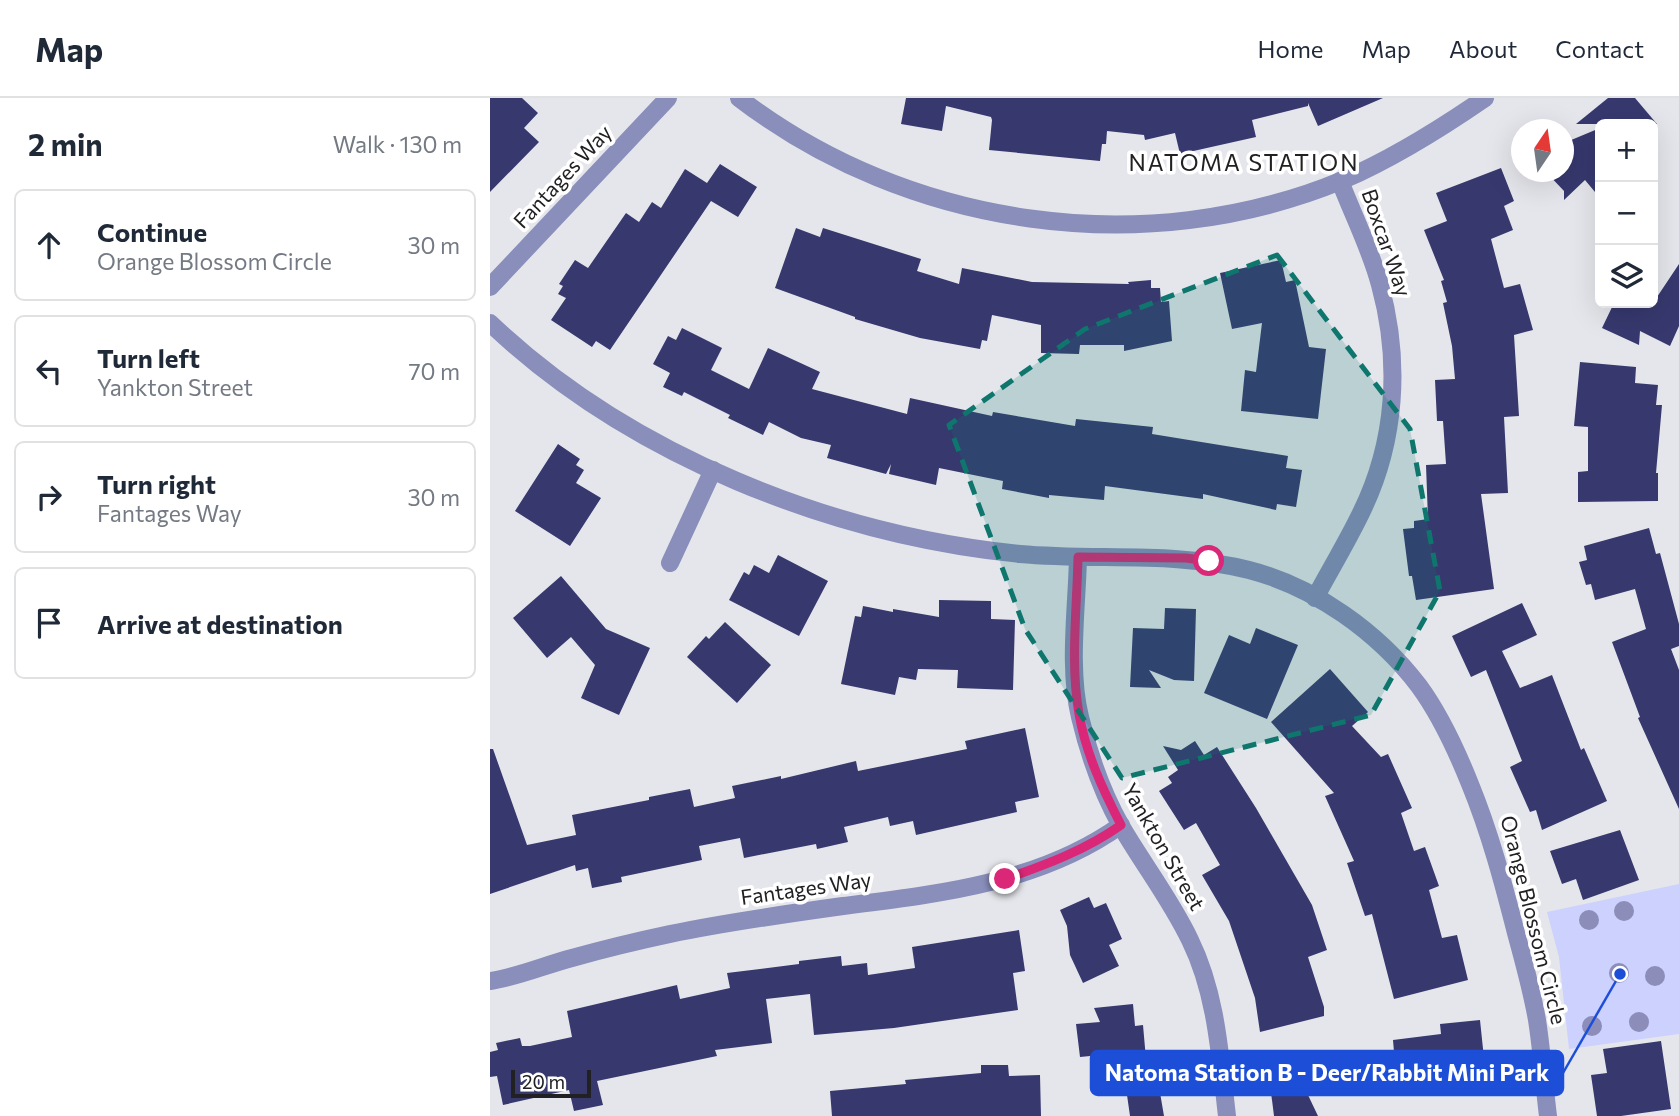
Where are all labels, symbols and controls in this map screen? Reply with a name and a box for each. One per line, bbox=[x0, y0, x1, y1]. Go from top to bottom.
text: Map bbox=[35, 28, 103, 69]
text: Home bbox=[1258, 34, 1324, 63]
text: Map bbox=[1362, 34, 1411, 63]
text: About bbox=[1449, 34, 1517, 63]
text: Contact bbox=[1555, 34, 1644, 63]
street label: Fantages Way bbox=[508, 119, 616, 233]
north arrow bbox=[1511, 119, 1574, 182]
map controls bbox=[1595, 119, 1658, 308]
button: + bbox=[1595, 119, 1658, 182]
text: 2 min bbox=[28, 125, 103, 162]
text: Walk · 130 m bbox=[333, 130, 462, 158]
district label: NATOMA STATION bbox=[1129, 148, 1359, 176]
button: − bbox=[1595, 182, 1658, 245]
street label: Boxcar Way bbox=[1357, 185, 1418, 300]
text: Continue bbox=[97, 216, 207, 247]
icon: ahead bbox=[30, 226, 68, 264]
text: 30 m bbox=[407, 231, 460, 259]
button: layers bbox=[1595, 245, 1658, 308]
text: Orange Blossom Circle bbox=[97, 247, 332, 275]
text: Turn left bbox=[97, 342, 200, 373]
icon: left bbox=[30, 352, 68, 390]
text: 70 m bbox=[408, 357, 460, 385]
text: Yankton Street bbox=[97, 373, 253, 401]
text: Turn right bbox=[97, 468, 216, 499]
icon: right bbox=[30, 478, 68, 516]
text: 30 m bbox=[407, 483, 460, 511]
text: Fantages Way bbox=[97, 499, 242, 527]
route start bbox=[1193, 545, 1224, 576]
icon: arrive bbox=[30, 604, 68, 642]
text: Arrive at destination bbox=[97, 608, 343, 639]
street label: Yankton Street bbox=[1118, 778, 1211, 914]
street label: Orange Blossom Circle bbox=[1496, 813, 1573, 1027]
route end bbox=[989, 863, 1020, 894]
street label: Fantages Way bbox=[739, 866, 873, 909]
callout: Natoma Station B - Deer/Rabbit Mini Park bbox=[1091, 1051, 1563, 1095]
text: Natoma Station B - Deer/Rabbit Mini Park bbox=[1105, 1058, 1549, 1086]
scale bar bbox=[511, 1067, 592, 1099]
text: 20 m bbox=[522, 1070, 565, 1093]

